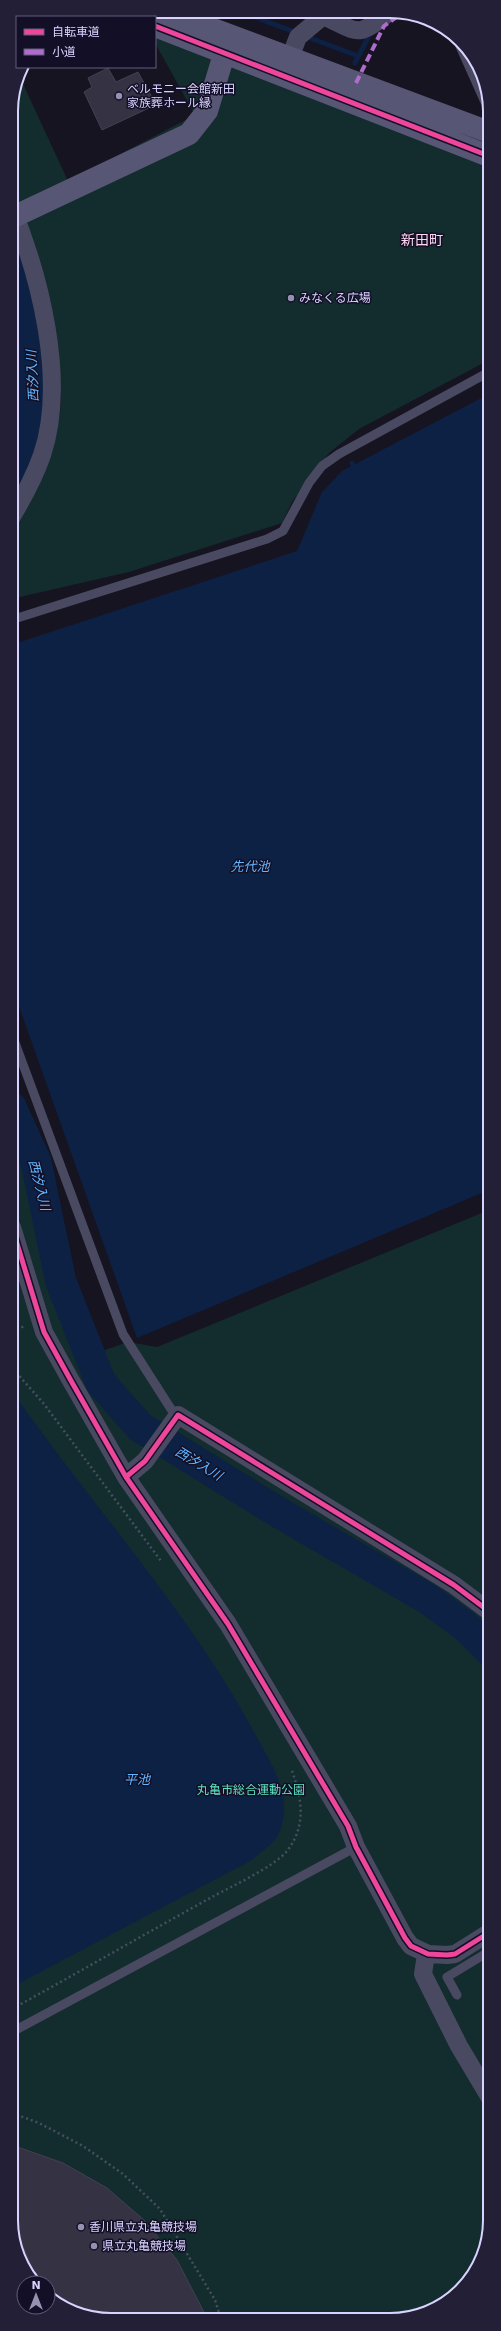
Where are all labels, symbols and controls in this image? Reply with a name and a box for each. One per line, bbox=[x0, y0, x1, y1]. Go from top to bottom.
legend bbox=[16, 16, 156, 68]
text: 自転車道 bbox=[52, 25, 100, 39]
text: 小道 bbox=[52, 45, 76, 59]
place label: ベルモニー会館新田 家族葬ホール縁 bbox=[127, 82, 235, 110]
marker: ベルモニー会館新田 家族葬ホール縁 bbox=[114, 91, 124, 101]
district label: 新田町 bbox=[401, 232, 443, 248]
place label: みなくる広場 bbox=[299, 291, 371, 305]
marker: みなくる広場 bbox=[286, 293, 296, 303]
water label: 西汐入川 bbox=[24, 348, 41, 402]
water label: 先代池 bbox=[230, 859, 271, 874]
water label: 西汐入川 bbox=[26, 1158, 54, 1214]
water label: 西汐入川 bbox=[173, 1444, 227, 1484]
water label: 平池 bbox=[124, 1772, 152, 1787]
park label: 丸亀市総合運動公園 bbox=[197, 1783, 305, 1797]
place label: 香川県立丸亀競技場 bbox=[89, 2220, 197, 2234]
marker: 香川県立丸亀競技場 bbox=[76, 2222, 86, 2232]
place label: 県立丸亀競技場 bbox=[102, 2239, 186, 2253]
marker: 県立丸亀競技場 bbox=[89, 2241, 99, 2251]
north arrow bbox=[16, 2275, 56, 2315]
text: N bbox=[31, 2279, 41, 2292]

